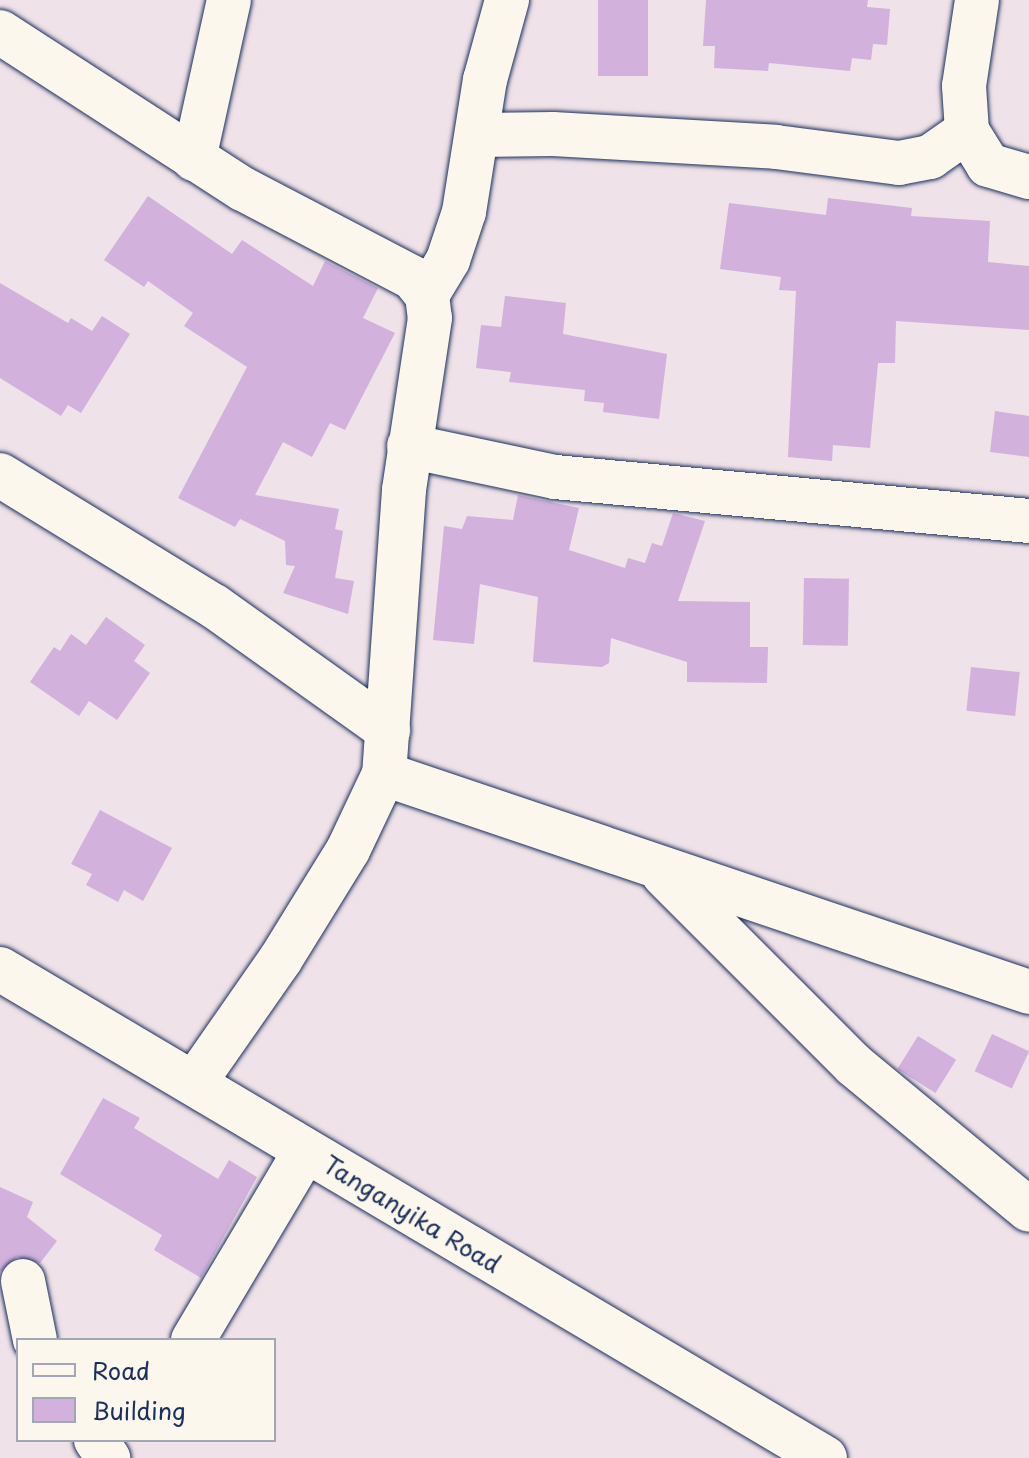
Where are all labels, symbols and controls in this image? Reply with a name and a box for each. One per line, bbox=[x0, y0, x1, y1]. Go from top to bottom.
street label: Tanganyika Road bbox=[318, 1150, 506, 1278]
legend bbox=[16, 1338, 276, 1442]
text: Road bbox=[92, 1352, 150, 1388]
text: Building bbox=[92, 1392, 186, 1428]

